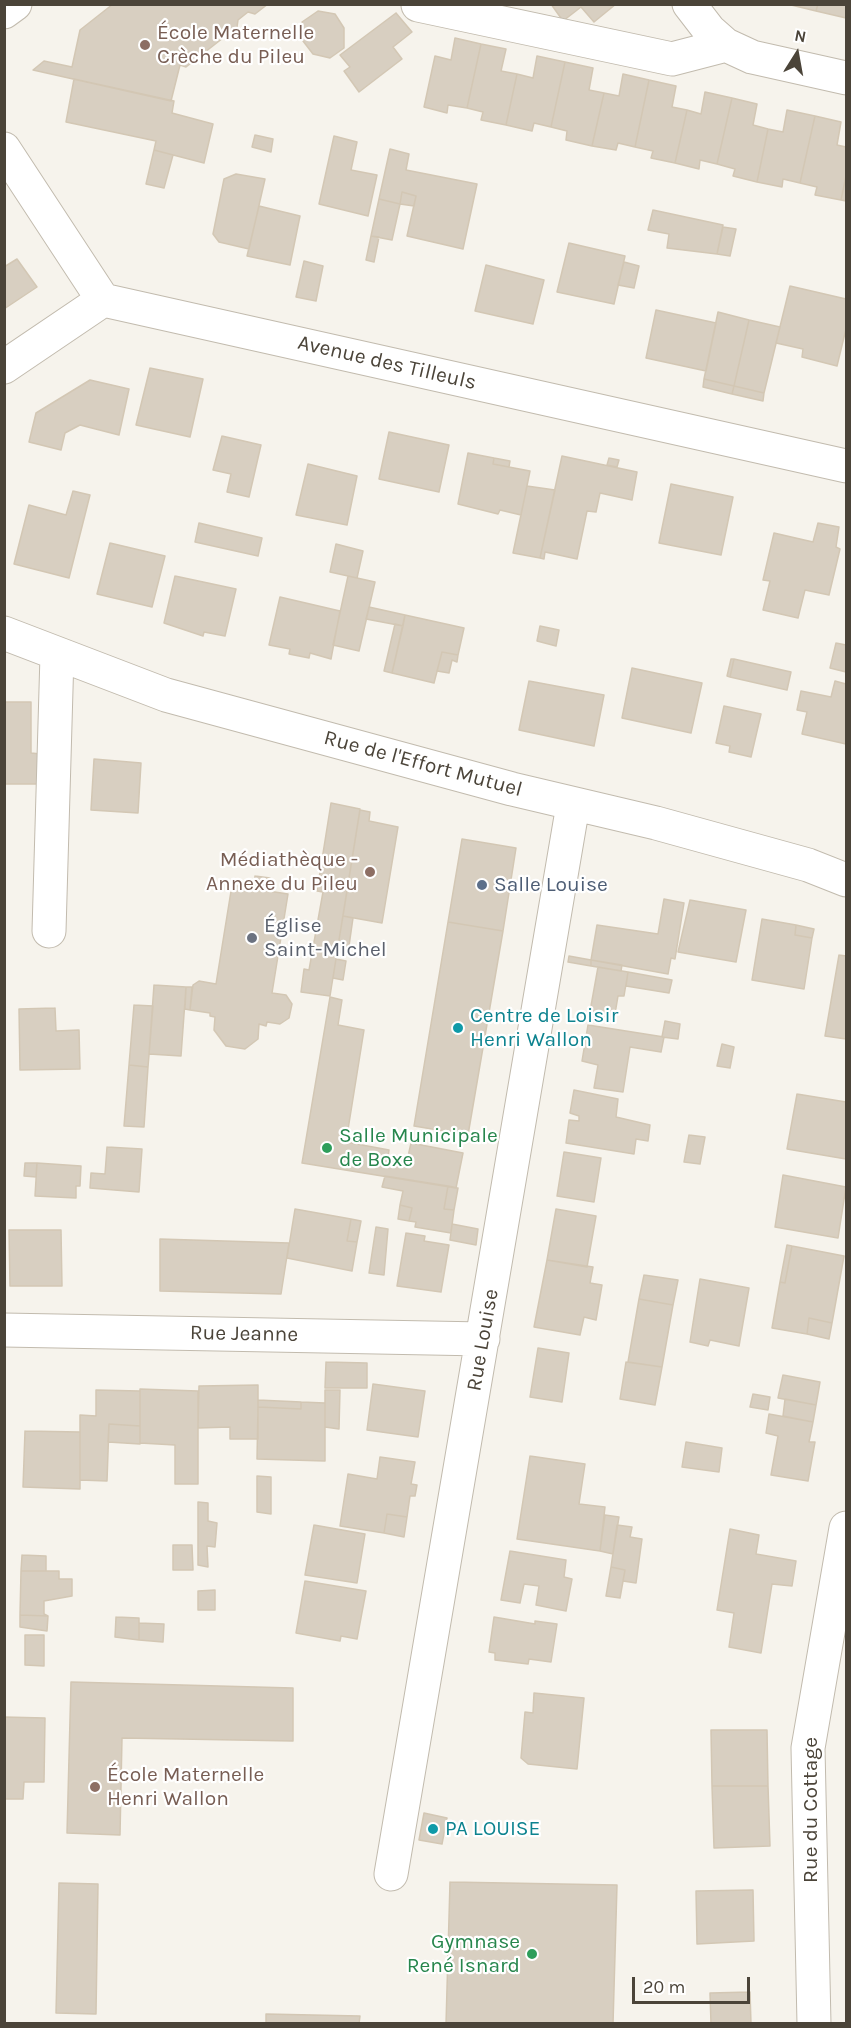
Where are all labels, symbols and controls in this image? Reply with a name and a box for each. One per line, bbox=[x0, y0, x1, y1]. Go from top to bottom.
place label: École Maternelle Crèche du Pileu bbox=[157, 20, 314, 70]
north arrow bbox=[767, 24, 827, 84]
text: N bbox=[793, 25, 808, 46]
marker: École Maternelle Crèche du Pileu bbox=[138, 38, 152, 52]
street label: Avenue des Tilleuls bbox=[295, 330, 479, 396]
street label: Rue de l'Effort Mutuel bbox=[321, 725, 525, 803]
place label: Médiathèque - Annexe du Pileu bbox=[206, 847, 358, 897]
marker: Médiathèque - Annexe du Pileu bbox=[363, 865, 377, 879]
place label: Salle Louise bbox=[494, 872, 608, 898]
marker: Salle Louise bbox=[475, 878, 489, 892]
place label: Église Saint-Michel bbox=[264, 913, 387, 963]
marker: Église Saint-Michel bbox=[245, 931, 259, 945]
place label: Centre de Loisir Henri Wallon bbox=[470, 1003, 618, 1053]
marker: Centre de Loisir Henri Wallon bbox=[451, 1021, 465, 1035]
place label: Salle Municipale de Boxe bbox=[339, 1123, 498, 1173]
marker: Salle Municipale de Boxe bbox=[320, 1141, 334, 1155]
street label: Rue Louise bbox=[462, 1287, 504, 1393]
street label: Rue Jeanne bbox=[190, 1320, 298, 1348]
street label: Rue du Cottage bbox=[798, 1737, 824, 1883]
place label: École Maternelle Henri Wallon bbox=[107, 1762, 264, 1812]
marker: École Maternelle Henri Wallon bbox=[88, 1780, 102, 1794]
place label: PA LOUISE bbox=[445, 1816, 540, 1842]
marker: PA LOUISE bbox=[426, 1822, 440, 1836]
place label: Gymnase René Isnard bbox=[407, 1929, 520, 1979]
marker: Gymnase René Isnard bbox=[525, 1947, 539, 1961]
scale bar bbox=[635, 1965, 754, 2003]
text: 20 m bbox=[643, 1976, 685, 1998]

